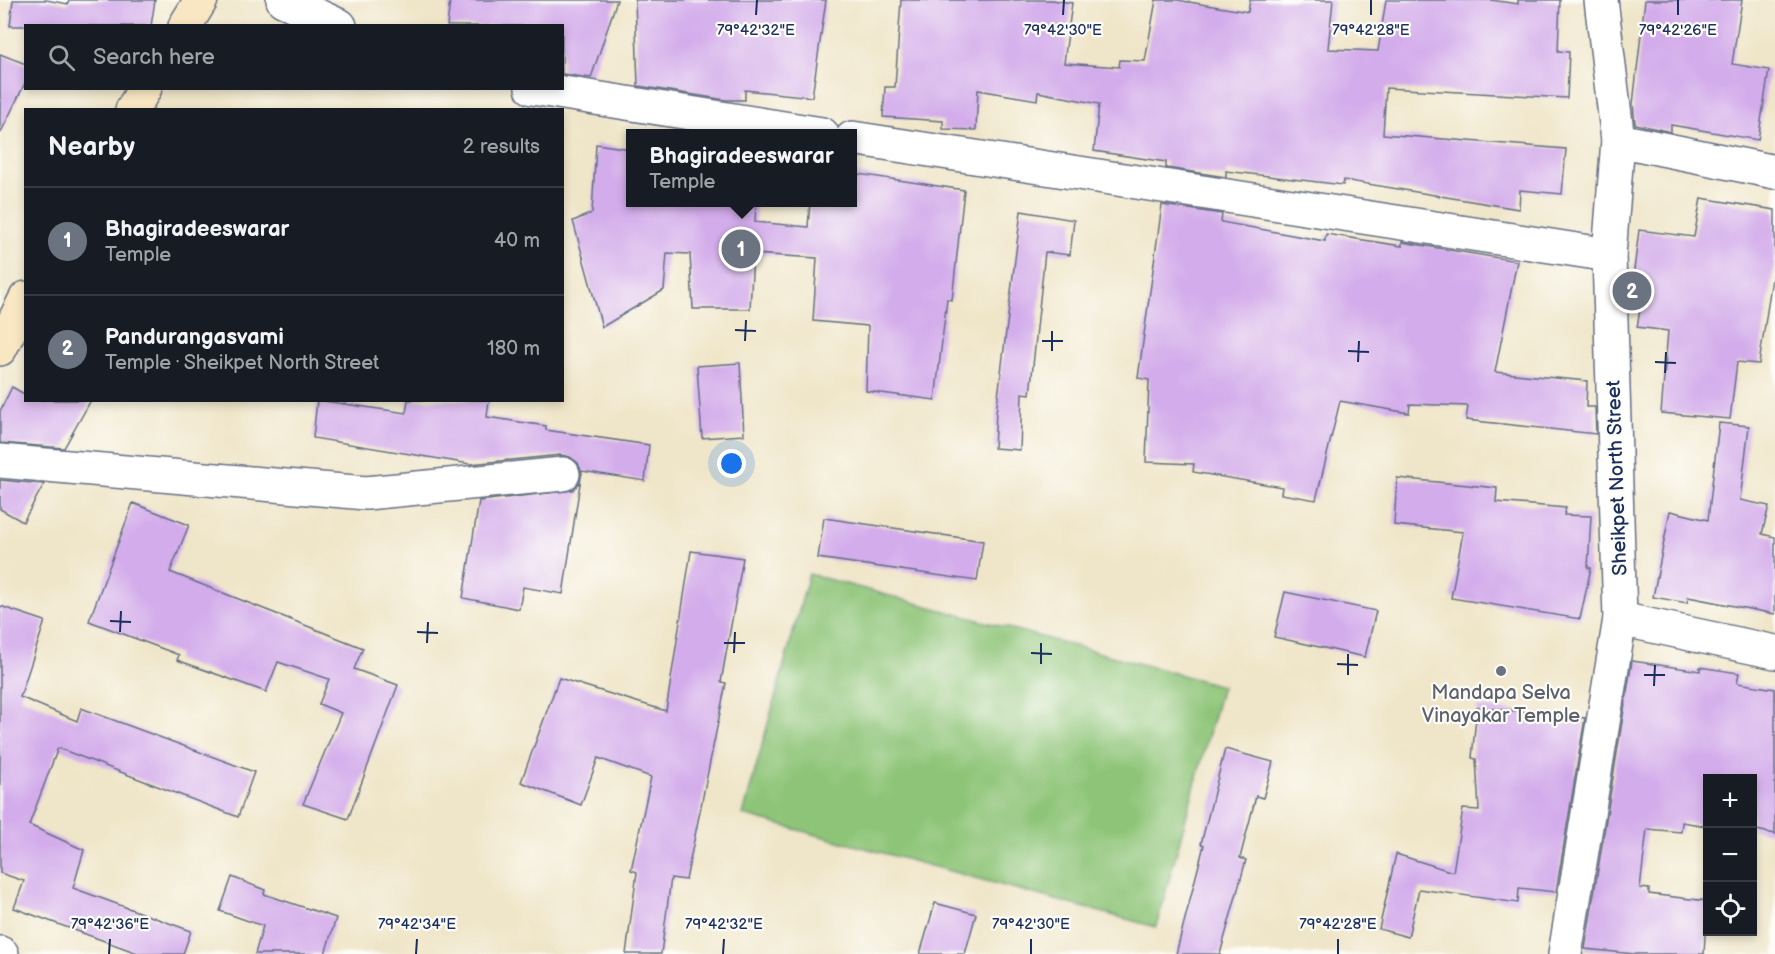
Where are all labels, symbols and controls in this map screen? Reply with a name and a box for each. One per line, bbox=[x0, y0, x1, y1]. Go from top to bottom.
text: 79°42'32"E bbox=[717, 21, 795, 40]
text: 79°42'30"E bbox=[1024, 21, 1102, 40]
text: 79°42'28"E bbox=[1332, 21, 1410, 40]
text: 79°42'26"E bbox=[1639, 21, 1717, 40]
search box bbox=[24, 24, 564, 90]
icon: search bbox=[45, 41, 78, 74]
text: Search here bbox=[93, 44, 215, 71]
popup bbox=[626, 129, 857, 207]
text: Nearby bbox=[48, 132, 135, 163]
text: 2 results bbox=[463, 135, 540, 159]
text: Bhagiradeeswarar bbox=[649, 143, 834, 170]
text: Temple bbox=[649, 170, 715, 194]
text: Bhagiradeeswarar bbox=[105, 216, 289, 243]
pin: 1 bbox=[722, 226, 760, 272]
text: 1 bbox=[63, 229, 72, 253]
text: 40 m bbox=[494, 229, 540, 253]
text: Temple bbox=[105, 243, 171, 267]
pin: 2 bbox=[1612, 268, 1652, 314]
text: Pandurangasvami bbox=[105, 324, 284, 351]
text: 2 bbox=[62, 337, 73, 361]
text: 180 m bbox=[487, 337, 540, 361]
text: Temple · Sheikpet North Street bbox=[105, 351, 379, 375]
street label: Sheikpet North Street bbox=[1602, 380, 1632, 576]
your location bbox=[717, 449, 746, 478]
marker: Mandapa Selva Vinayakar Temple bbox=[1494, 664, 1508, 678]
place label: Mandapa Selva Vinayakar Temple bbox=[1422, 681, 1580, 728]
map controls bbox=[1703, 774, 1757, 936]
button: + bbox=[1703, 774, 1757, 828]
button: − bbox=[1703, 828, 1757, 882]
button: locate bbox=[1703, 882, 1757, 936]
text: 79°42'36"E bbox=[71, 915, 149, 934]
text: 79°42'34"E bbox=[378, 915, 456, 934]
text: 79°42'32"E bbox=[685, 915, 763, 934]
text: 79°42'30"E bbox=[992, 915, 1070, 934]
text: 79°42'28"E bbox=[1299, 915, 1377, 934]

